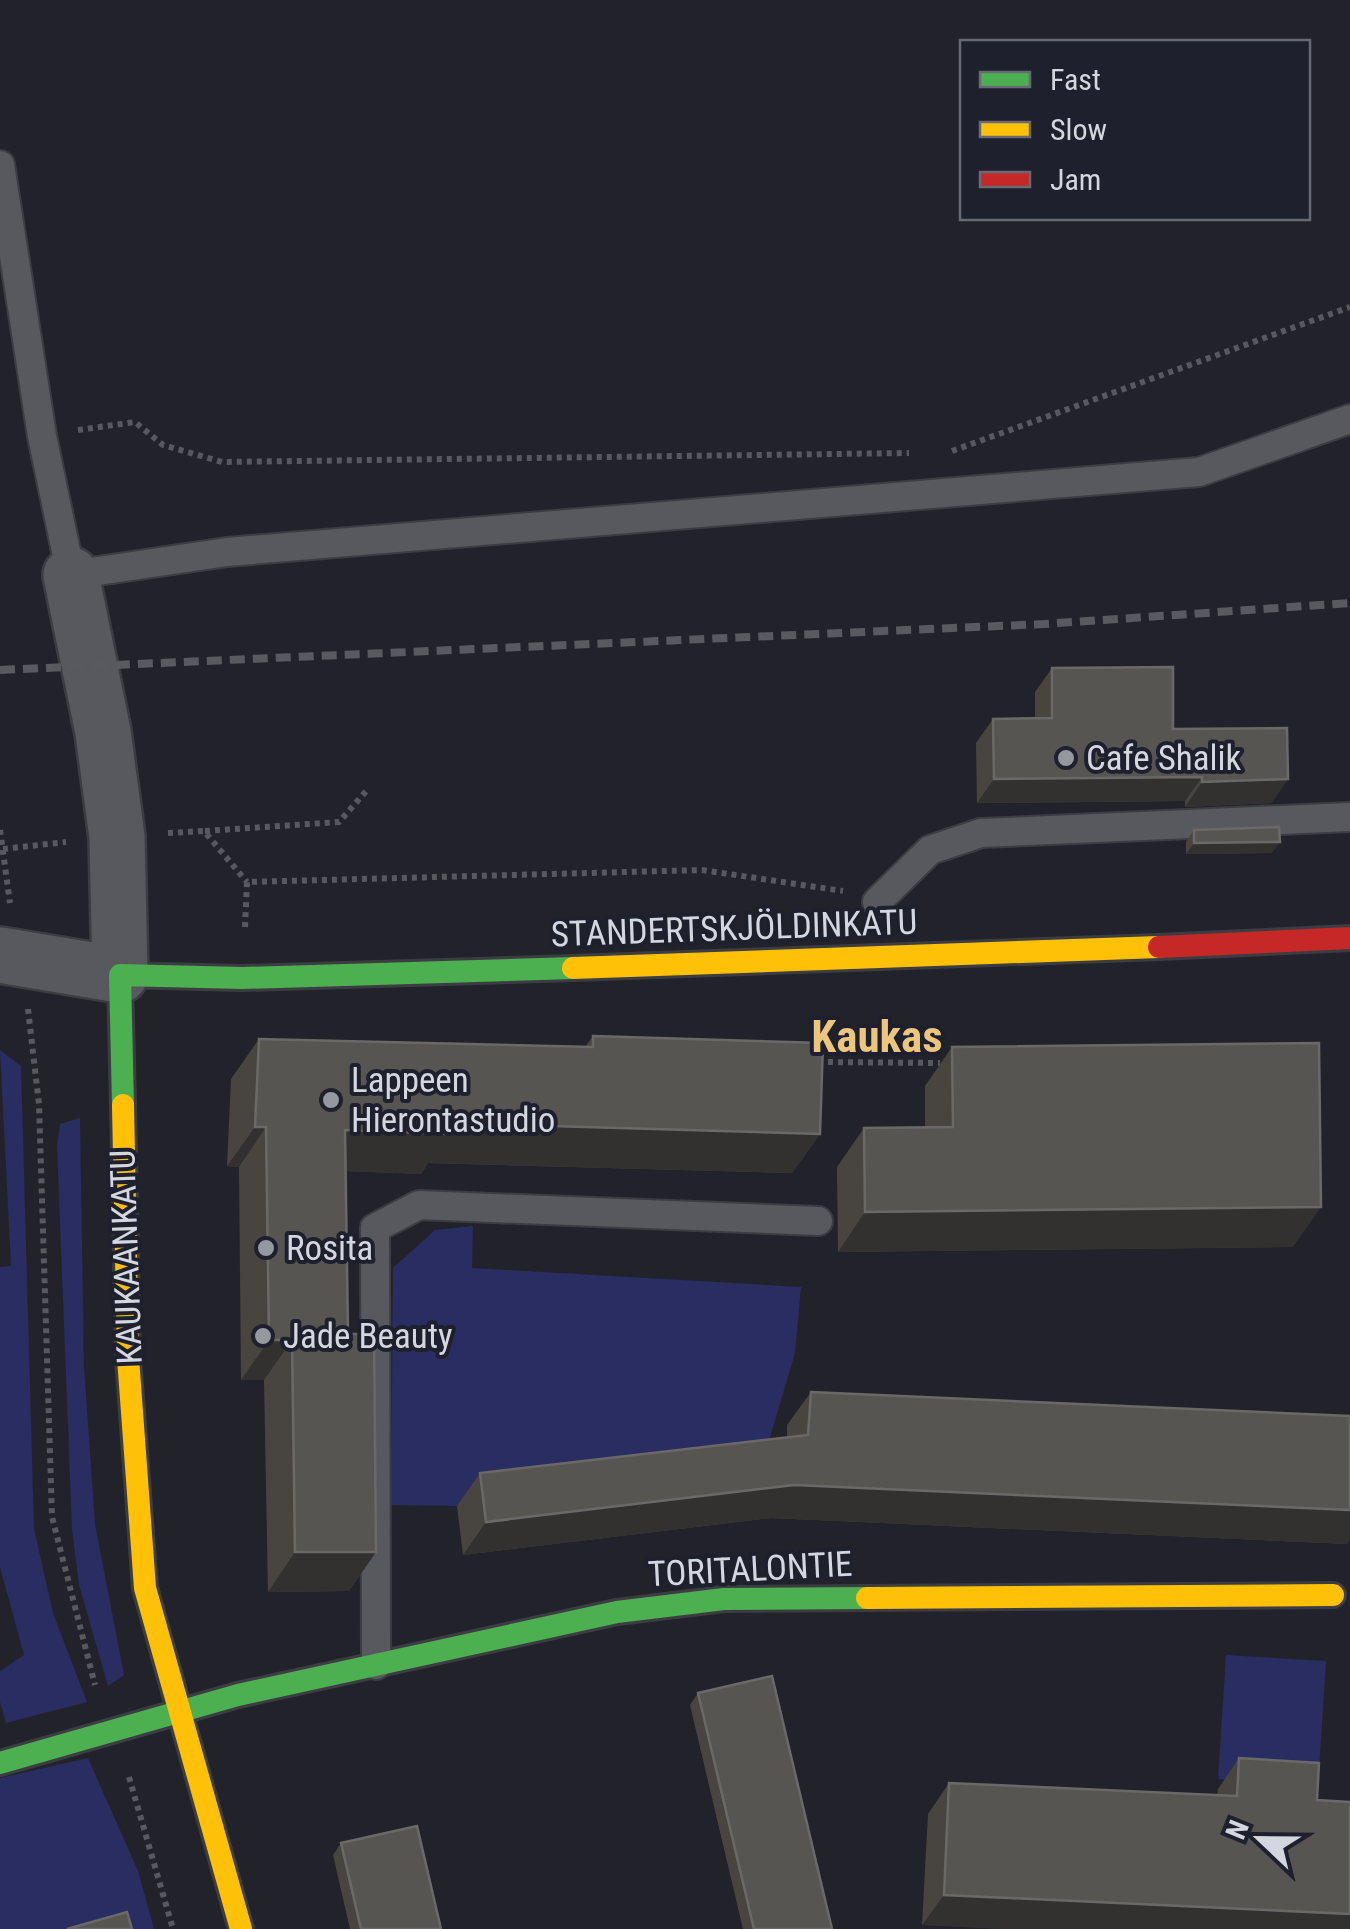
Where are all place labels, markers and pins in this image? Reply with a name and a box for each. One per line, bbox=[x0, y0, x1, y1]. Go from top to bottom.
place label: Cafe Shalik bbox=[1086, 738, 1242, 779]
marker: Cafe Shalik bbox=[1055, 747, 1077, 769]
place label: Lappeen Hierontastudio bbox=[351, 1060, 555, 1141]
marker: Lappeen Hierontastudio bbox=[320, 1089, 342, 1111]
place label: Rosita bbox=[286, 1228, 373, 1269]
marker: Rosita bbox=[255, 1237, 277, 1259]
place label: Jade Beauty bbox=[283, 1316, 453, 1357]
marker: Jade Beauty bbox=[252, 1325, 274, 1347]

